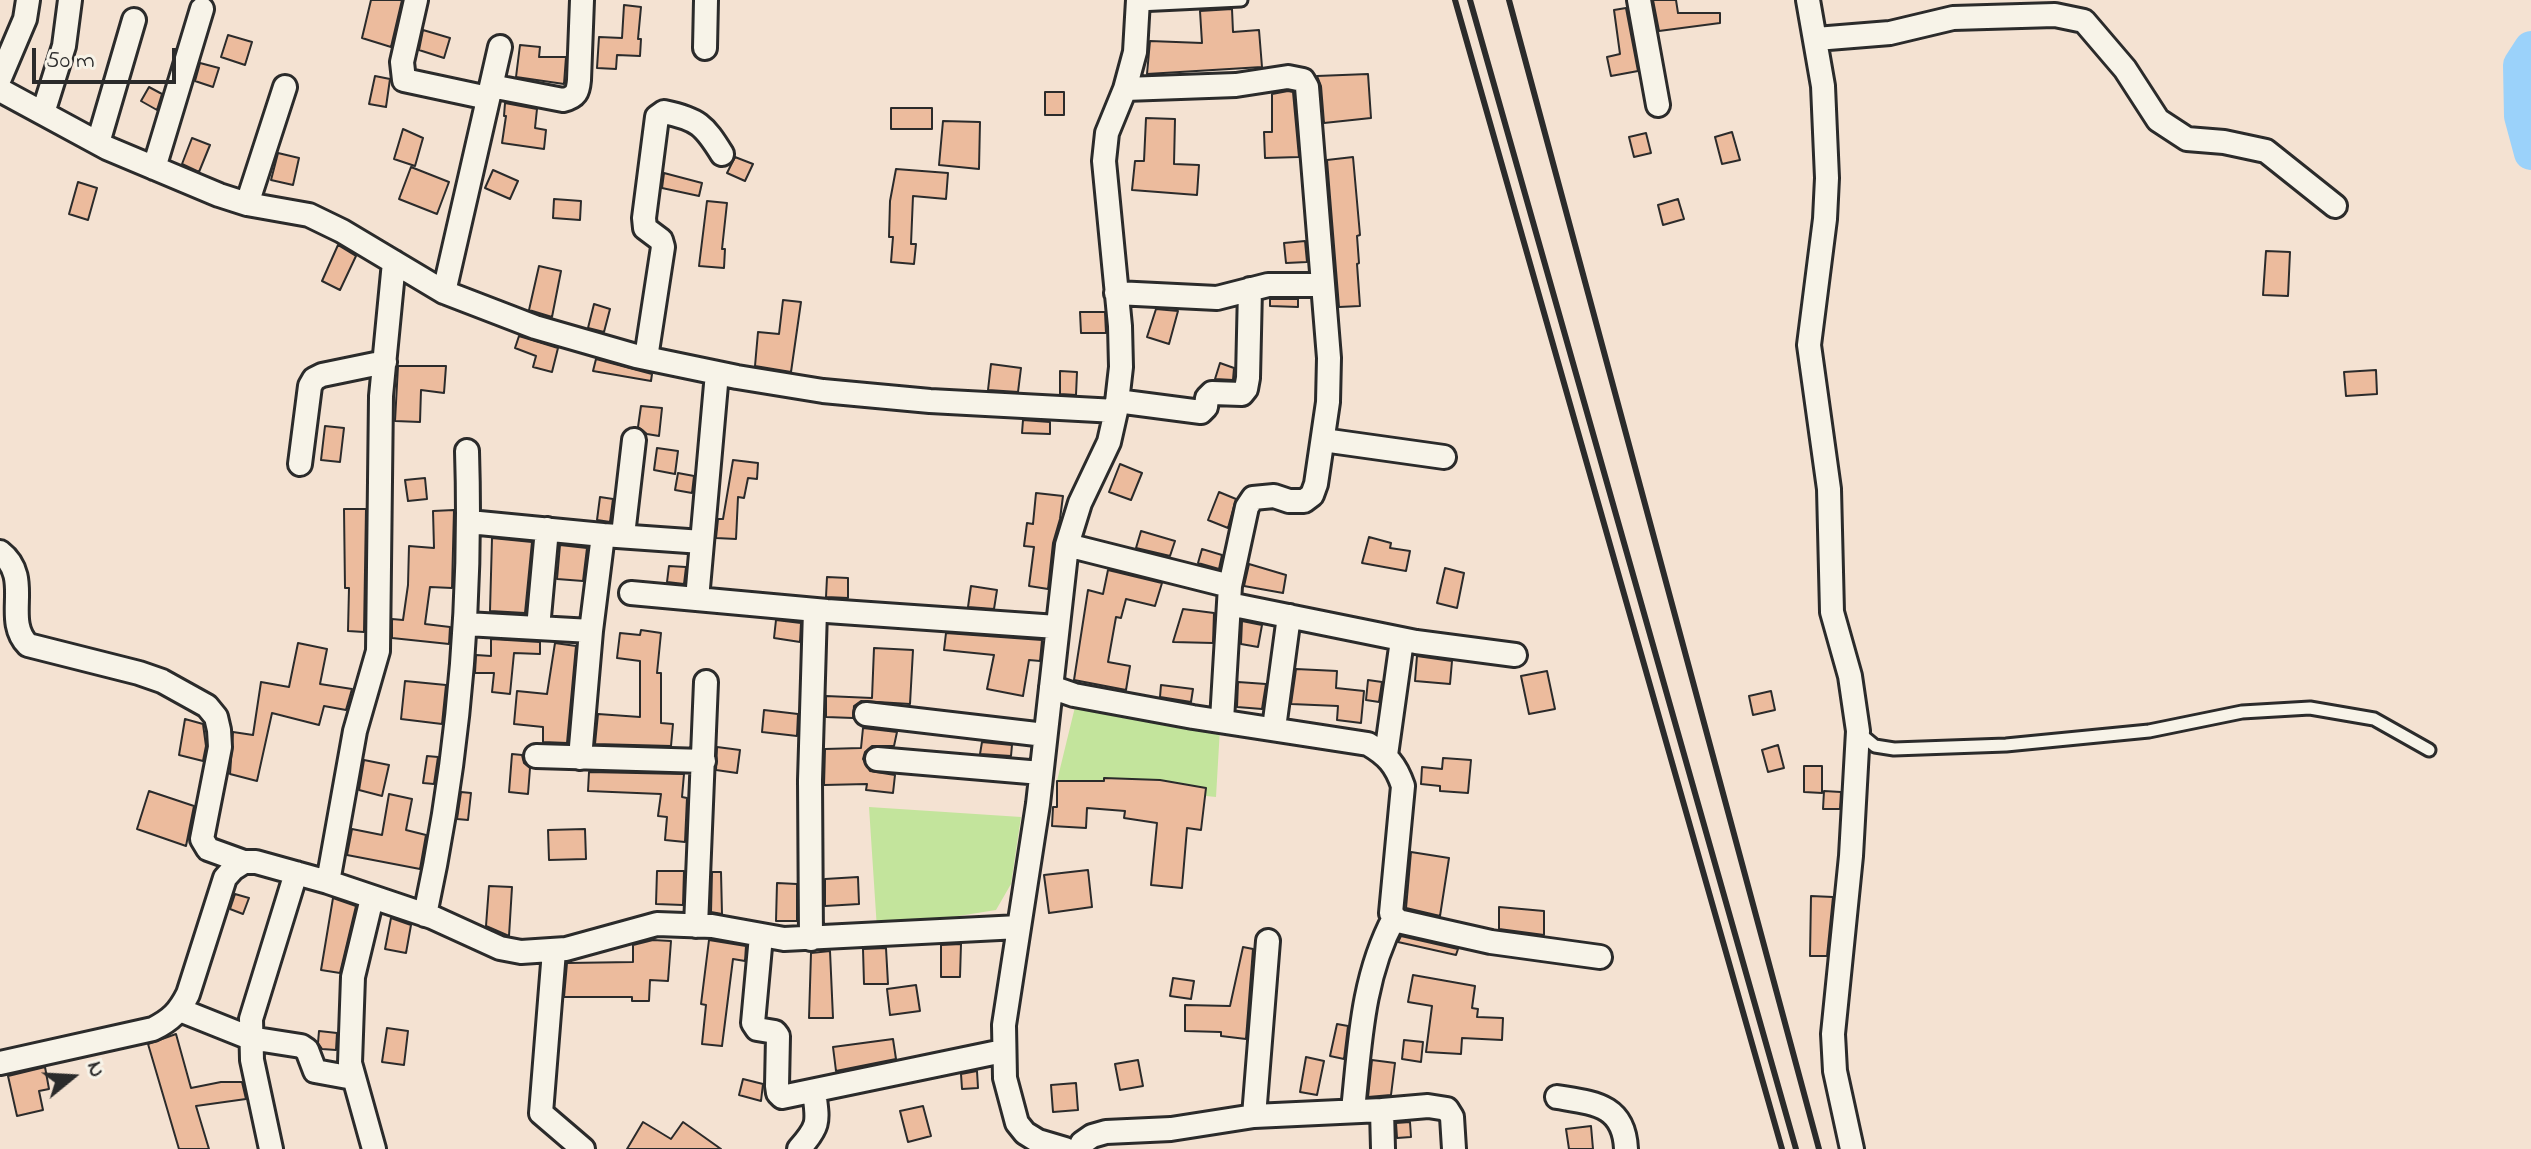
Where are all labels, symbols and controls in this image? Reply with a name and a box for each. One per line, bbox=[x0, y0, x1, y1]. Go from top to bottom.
scale bar bbox=[36, 32, 180, 82]
text: 50 m bbox=[46, 44, 95, 79]
north arrow bbox=[32, 1037, 112, 1117]
text: N bbox=[77, 1058, 112, 1082]

